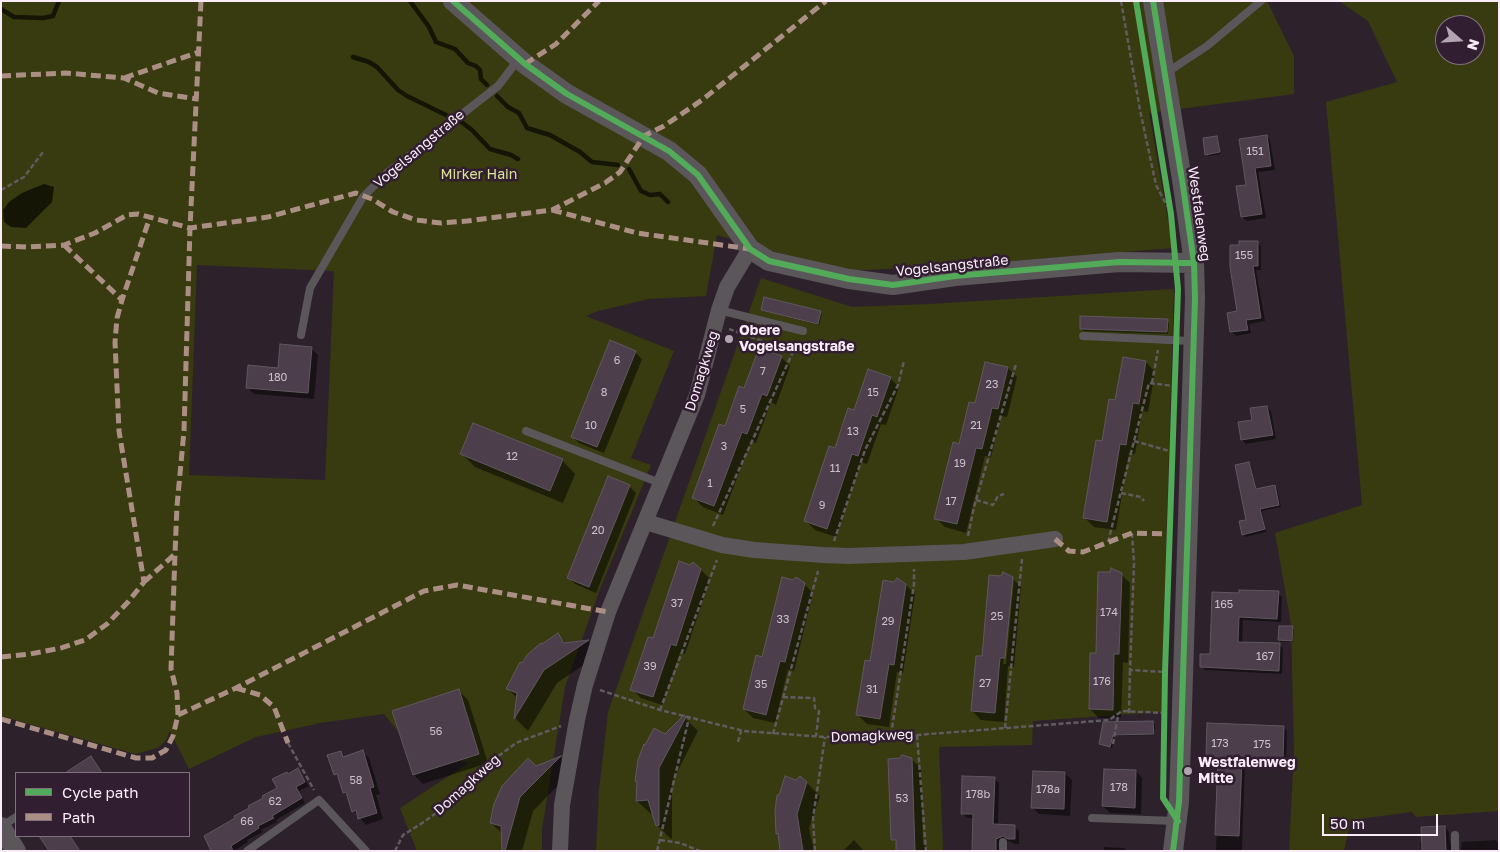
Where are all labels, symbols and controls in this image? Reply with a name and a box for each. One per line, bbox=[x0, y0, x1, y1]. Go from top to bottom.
north arrow bbox=[1435, 15, 1485, 65]
text: N bbox=[1464, 37, 1483, 53]
street label: Vogelsangstraße bbox=[370, 106, 468, 192]
house number: 151 bbox=[1246, 145, 1264, 159]
street label: Westfalenweg bbox=[1184, 165, 1214, 263]
park label: Mirker Hain bbox=[441, 167, 517, 183]
house number: 155 bbox=[1235, 249, 1253, 263]
street label: Vogelsangstraße bbox=[895, 252, 1009, 280]
place label: Obere Vogelsangstraße bbox=[739, 323, 854, 356]
street label: Domagkweg bbox=[682, 329, 722, 413]
marker: Obere Vogelsangstraße bbox=[723, 333, 735, 345]
house number: 6 bbox=[614, 354, 620, 368]
house number: 7 bbox=[760, 365, 766, 379]
house number: 180 bbox=[269, 371, 287, 385]
house number: 23 bbox=[986, 378, 998, 392]
house number: 8 bbox=[601, 386, 607, 400]
house number: 15 bbox=[867, 386, 879, 400]
house number: 5 bbox=[740, 403, 746, 417]
house number: 10 bbox=[585, 419, 597, 433]
house number: 21 bbox=[970, 419, 982, 433]
house number: 13 bbox=[847, 425, 859, 439]
house number: 3 bbox=[721, 440, 727, 454]
house number: 12 bbox=[506, 450, 518, 464]
house number: 19 bbox=[954, 457, 966, 471]
house number: 11 bbox=[830, 462, 840, 476]
house number: 1 bbox=[707, 477, 713, 491]
house number: 17 bbox=[945, 495, 957, 509]
house number: 9 bbox=[819, 499, 825, 513]
house number: 20 bbox=[591, 524, 605, 538]
house number: 37 bbox=[671, 597, 683, 611]
house number: 165 bbox=[1215, 598, 1233, 612]
house number: 174 bbox=[1100, 606, 1118, 620]
house number: 25 bbox=[991, 610, 1003, 624]
house number: 33 bbox=[777, 613, 789, 627]
house number: 29 bbox=[881, 615, 895, 629]
house number: 167 bbox=[1256, 650, 1274, 664]
house number: 39 bbox=[643, 660, 657, 674]
house number: 176 bbox=[1093, 675, 1111, 689]
house number: 27 bbox=[979, 677, 991, 691]
house number: 35 bbox=[755, 678, 767, 692]
house number: 31 bbox=[866, 683, 878, 697]
house number: 56 bbox=[429, 725, 443, 739]
street label: Domagkweg bbox=[830, 726, 914, 746]
house number: 173 bbox=[1211, 737, 1229, 751]
house number: 175 bbox=[1253, 738, 1271, 752]
street label: Domagkweg bbox=[431, 751, 503, 819]
place label: Westfalenweg Mitte bbox=[1198, 755, 1296, 788]
marker: Westfalenweg Mitte bbox=[1182, 765, 1194, 777]
legend bbox=[15, 772, 190, 837]
house number: 58 bbox=[349, 774, 363, 788]
house number: 178 bbox=[1110, 781, 1128, 795]
text: Cycle path bbox=[62, 783, 138, 801]
house number: 178a bbox=[1036, 783, 1060, 797]
house number: 178b bbox=[966, 788, 990, 802]
house number: 53 bbox=[896, 792, 908, 806]
house number: 62 bbox=[268, 795, 282, 809]
scale bar bbox=[1325, 804, 1441, 836]
text: Path bbox=[62, 808, 95, 826]
text: 50 m bbox=[1330, 814, 1365, 832]
house number: 66 bbox=[240, 815, 254, 829]

